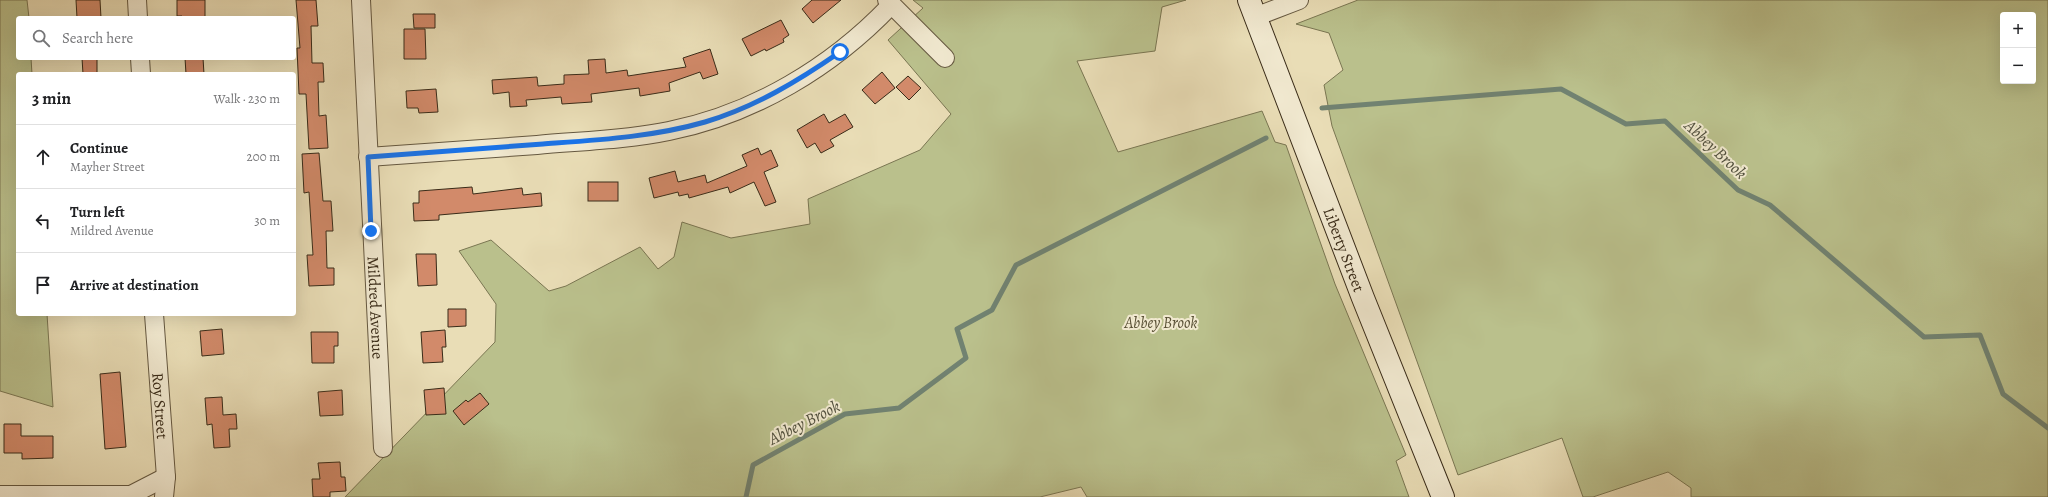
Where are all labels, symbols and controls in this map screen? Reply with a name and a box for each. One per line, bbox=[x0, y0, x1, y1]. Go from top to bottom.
map controls bbox=[2000, 12, 2036, 84]
button: + bbox=[2000, 12, 2036, 48]
search box bbox=[16, 16, 296, 60]
icon: search bbox=[30, 27, 52, 49]
text: Search here bbox=[62, 28, 133, 48]
route start bbox=[831, 43, 849, 61]
button: − bbox=[2000, 48, 2036, 84]
text: 3 min bbox=[32, 87, 71, 110]
text: Walk · 230 m bbox=[214, 90, 280, 107]
water label: Abbey Brook bbox=[1679, 114, 1752, 185]
text: Continue bbox=[70, 138, 128, 158]
icon: ahead bbox=[32, 146, 54, 168]
text: 200 m bbox=[247, 148, 280, 165]
text: Mayher Street bbox=[70, 158, 145, 175]
text: Turn left bbox=[70, 202, 125, 222]
street label: Liberty Street bbox=[1317, 204, 1370, 295]
icon: left bbox=[32, 210, 54, 232]
text: 30 m bbox=[254, 212, 280, 229]
text: Mildred Avenue bbox=[70, 222, 154, 239]
route end bbox=[362, 222, 380, 240]
street label: Mildred Avenue bbox=[362, 256, 389, 360]
icon: arrive bbox=[32, 274, 54, 296]
text: Arrive at destination bbox=[70, 275, 199, 295]
park label: Abbey Brook bbox=[1124, 312, 1198, 334]
street label: Roy Street bbox=[146, 372, 173, 440]
water label: Abbey Brook bbox=[764, 394, 844, 451]

